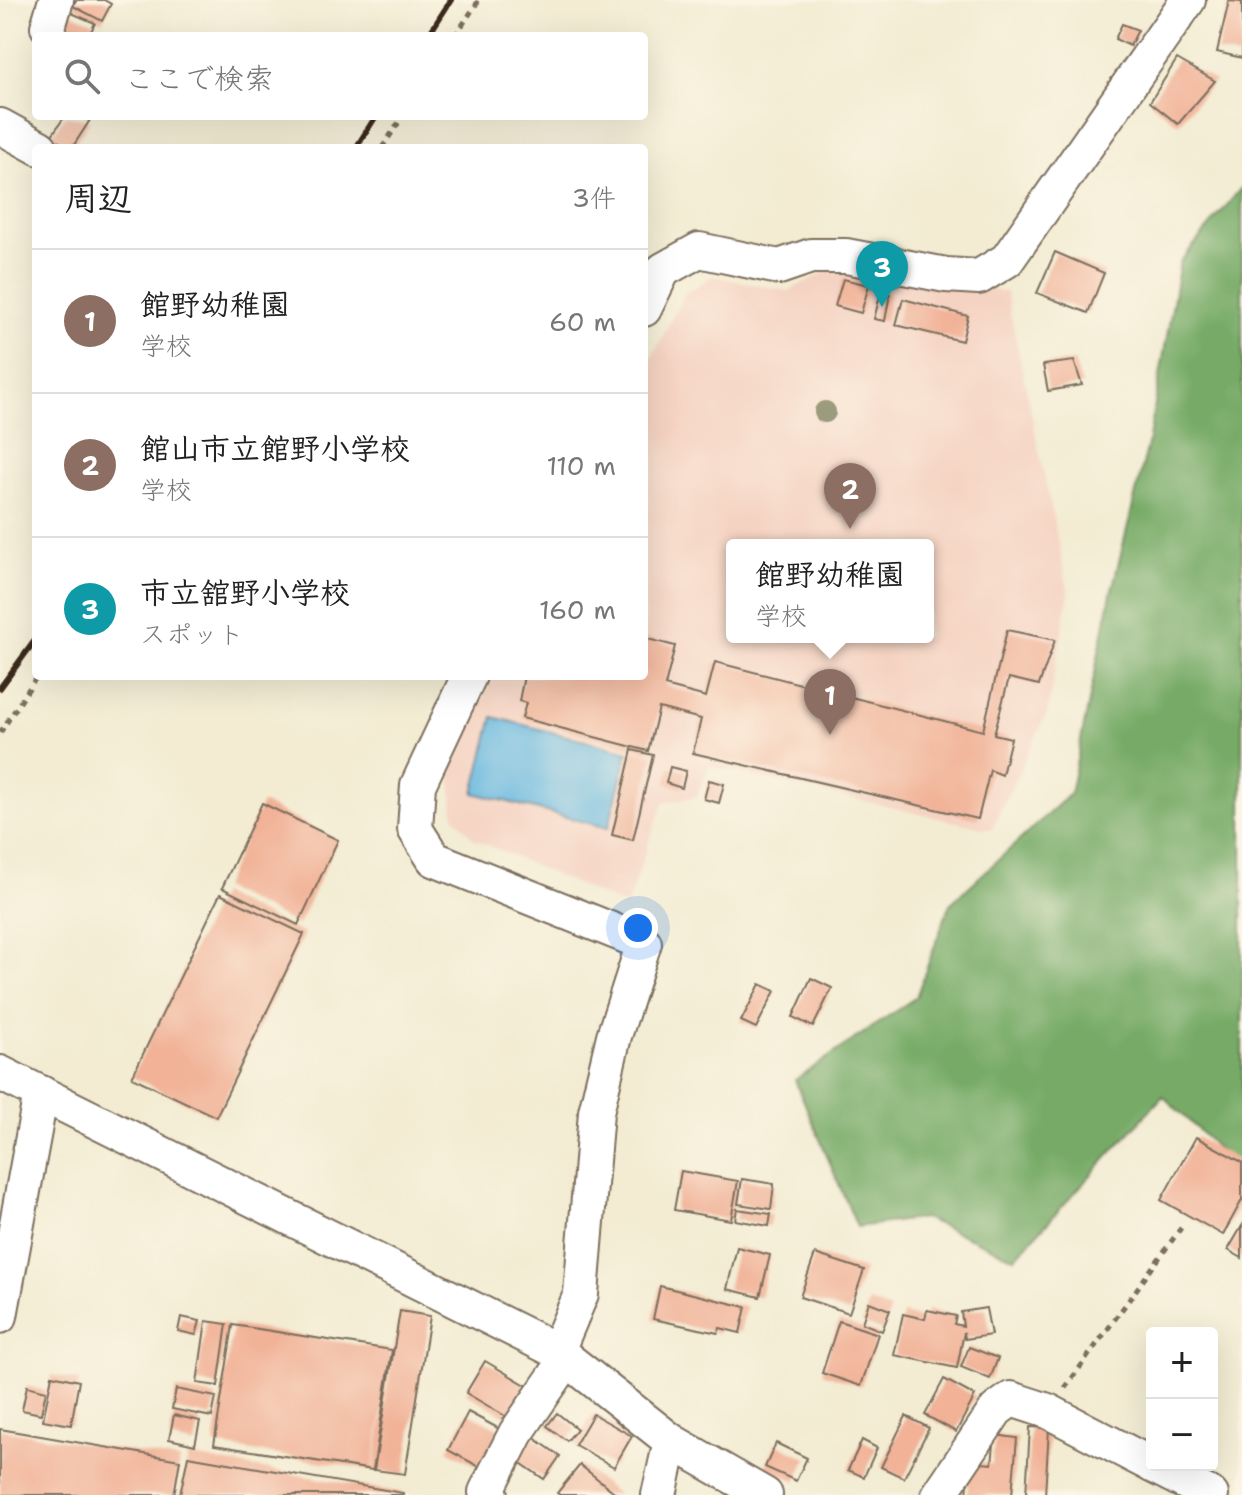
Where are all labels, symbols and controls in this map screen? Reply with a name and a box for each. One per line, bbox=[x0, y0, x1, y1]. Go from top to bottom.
search box bbox=[32, 32, 648, 120]
icon: search bbox=[60, 54, 104, 98]
text: ここで検索 bbox=[124, 58, 274, 99]
text: 周辺 bbox=[64, 175, 132, 221]
text: 3件 bbox=[572, 180, 616, 215]
pin: 3 bbox=[856, 241, 908, 307]
text: 館野幼稚園 bbox=[140, 284, 290, 325]
text: 1 bbox=[84, 304, 96, 339]
text: 60 m bbox=[549, 304, 616, 339]
text: 学校 bbox=[140, 328, 192, 363]
text: 館山市立館野小学校 bbox=[140, 428, 410, 469]
text: 2 bbox=[81, 448, 99, 483]
text: 110 m bbox=[546, 448, 616, 483]
pin: 2 bbox=[824, 463, 876, 529]
text: 学校 bbox=[140, 472, 192, 507]
popup bbox=[726, 539, 934, 643]
text: 館野幼稚園 bbox=[755, 554, 905, 595]
text: 市立舘野小学校 bbox=[140, 572, 350, 613]
text: 3 bbox=[81, 592, 99, 627]
text: 160 m bbox=[539, 592, 616, 627]
text: 学校 bbox=[755, 598, 807, 633]
text: スポット bbox=[140, 616, 244, 651]
pin: 1 bbox=[804, 669, 856, 735]
your location bbox=[618, 908, 658, 948]
map controls bbox=[1146, 1327, 1218, 1471]
button: + bbox=[1146, 1327, 1218, 1399]
button: − bbox=[1146, 1399, 1218, 1471]

